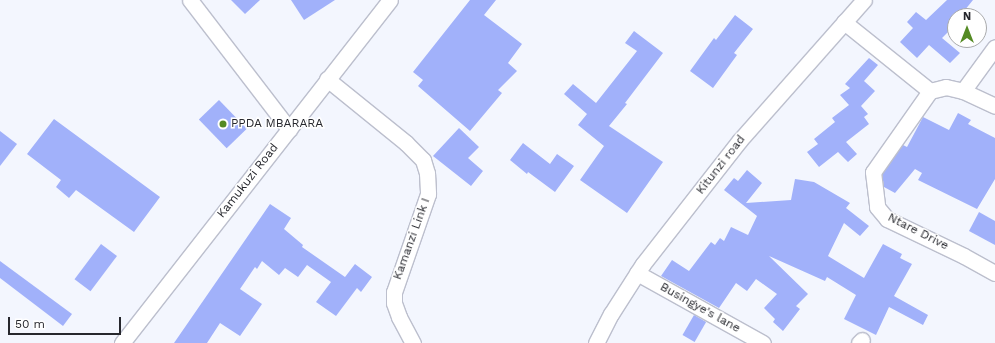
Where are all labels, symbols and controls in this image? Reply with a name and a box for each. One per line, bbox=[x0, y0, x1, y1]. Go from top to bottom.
north arrow bbox=[947, 8, 987, 48]
text: N bbox=[963, 10, 971, 23]
place label: PPDA MBARARA bbox=[231, 117, 324, 131]
marker: PPDA MBARARA bbox=[218, 119, 228, 129]
street label: Kitunzi road bbox=[694, 133, 748, 197]
street label: Kamukuzi Road bbox=[214, 141, 282, 221]
street label: Kamanzi Link I bbox=[391, 196, 433, 282]
street label: Ntare Drive bbox=[885, 211, 951, 253]
street label: Busingye's lane bbox=[657, 280, 743, 336]
scale bar bbox=[10, 309, 123, 335]
text: 50 m bbox=[15, 317, 45, 331]

